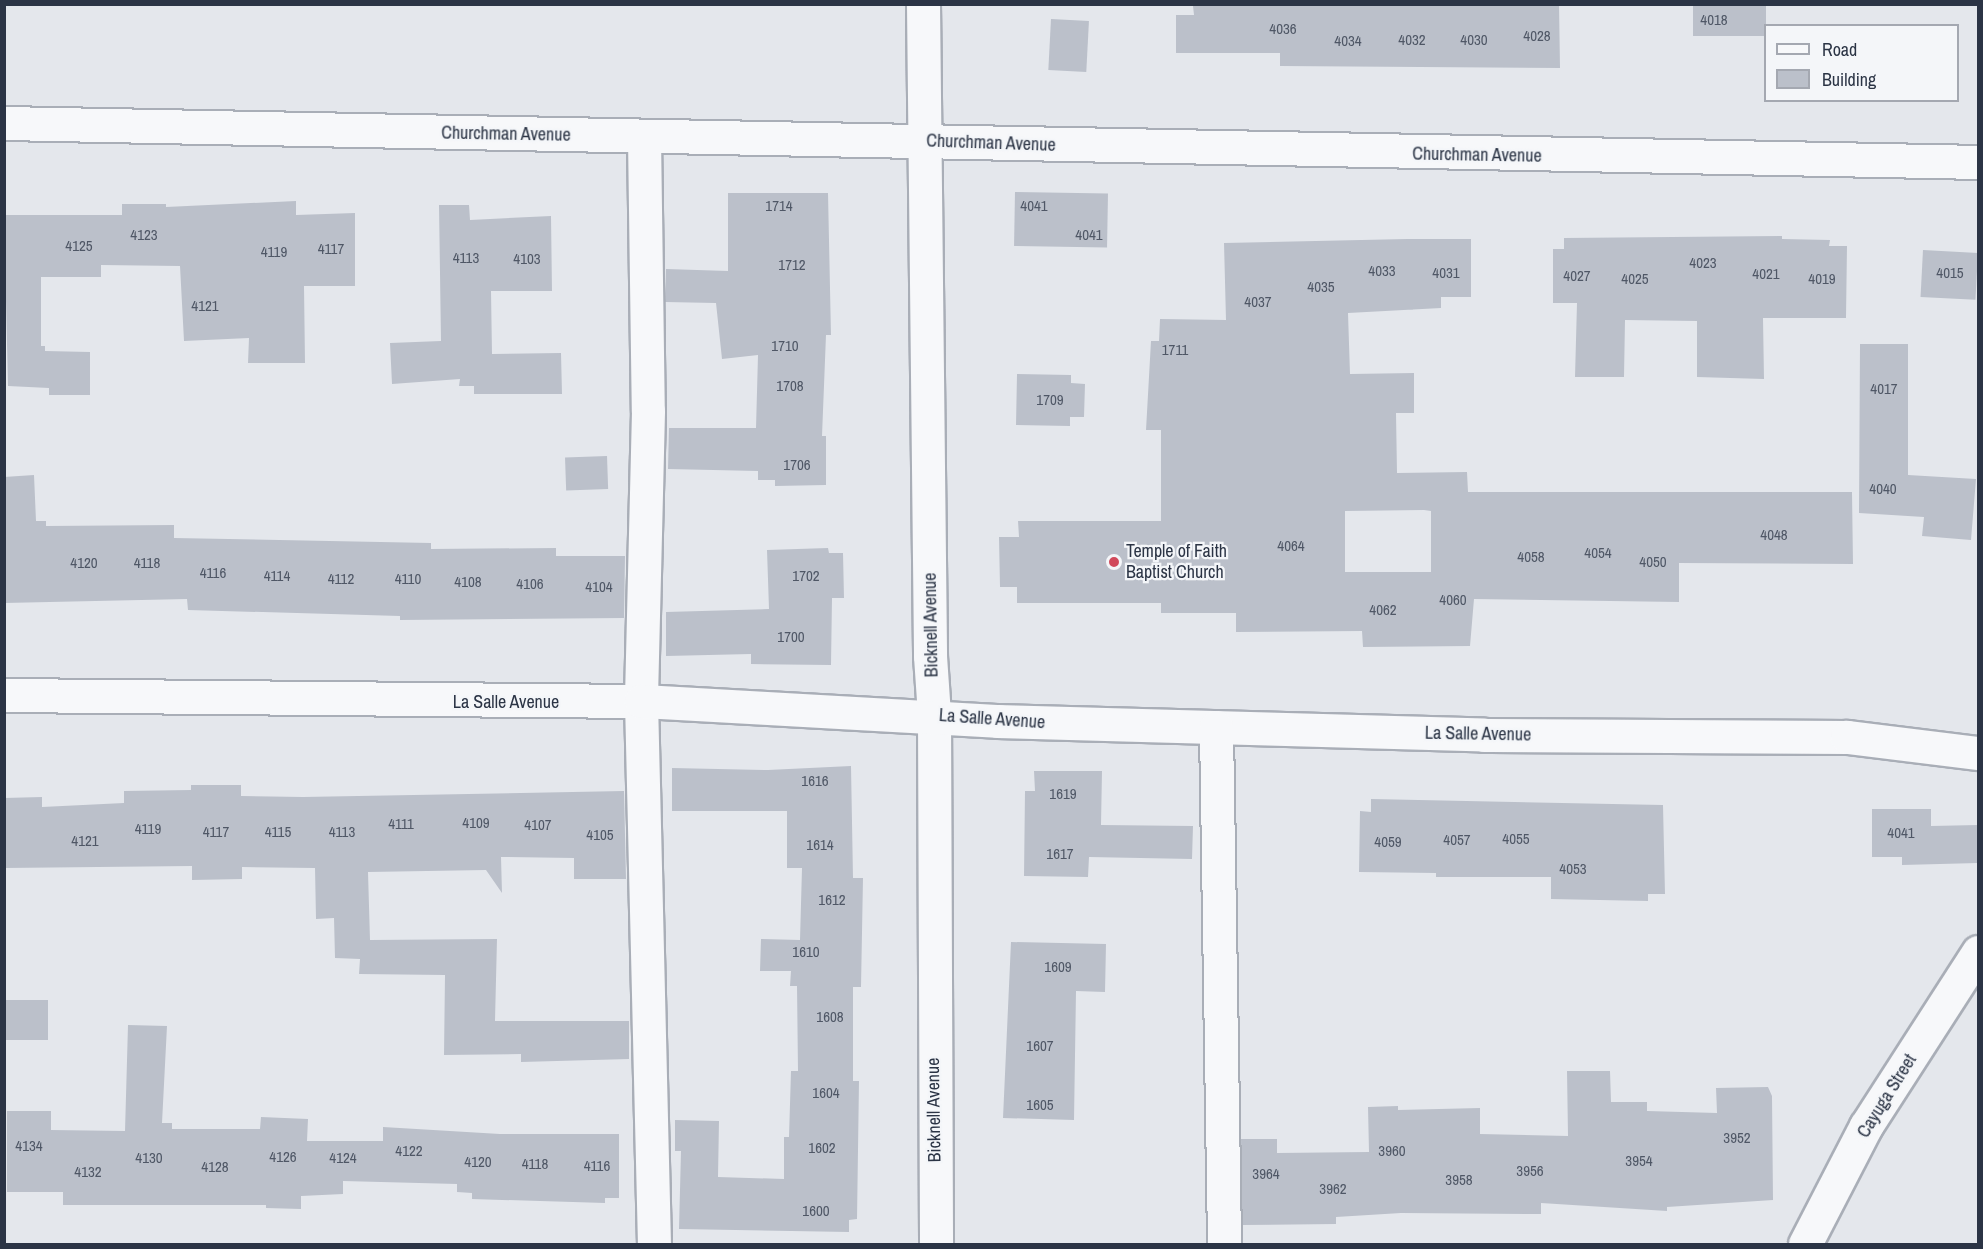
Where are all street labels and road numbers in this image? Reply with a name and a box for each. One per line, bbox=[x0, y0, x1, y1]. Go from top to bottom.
street label: Churchman Avenue bbox=[441, 122, 571, 146]
street label: Churchman Avenue bbox=[926, 130, 1056, 156]
street label: Churchman Avenue bbox=[1412, 143, 1542, 167]
street label: Bicknell Avenue bbox=[919, 572, 943, 678]
street label: La Salle Avenue bbox=[452, 691, 560, 713]
street label: La Salle Avenue bbox=[938, 704, 1046, 734]
street label: La Salle Avenue bbox=[1424, 722, 1532, 746]
street label: Cayuga Street bbox=[1853, 1050, 1921, 1142]
street label: Bicknell Avenue bbox=[922, 1057, 946, 1163]

